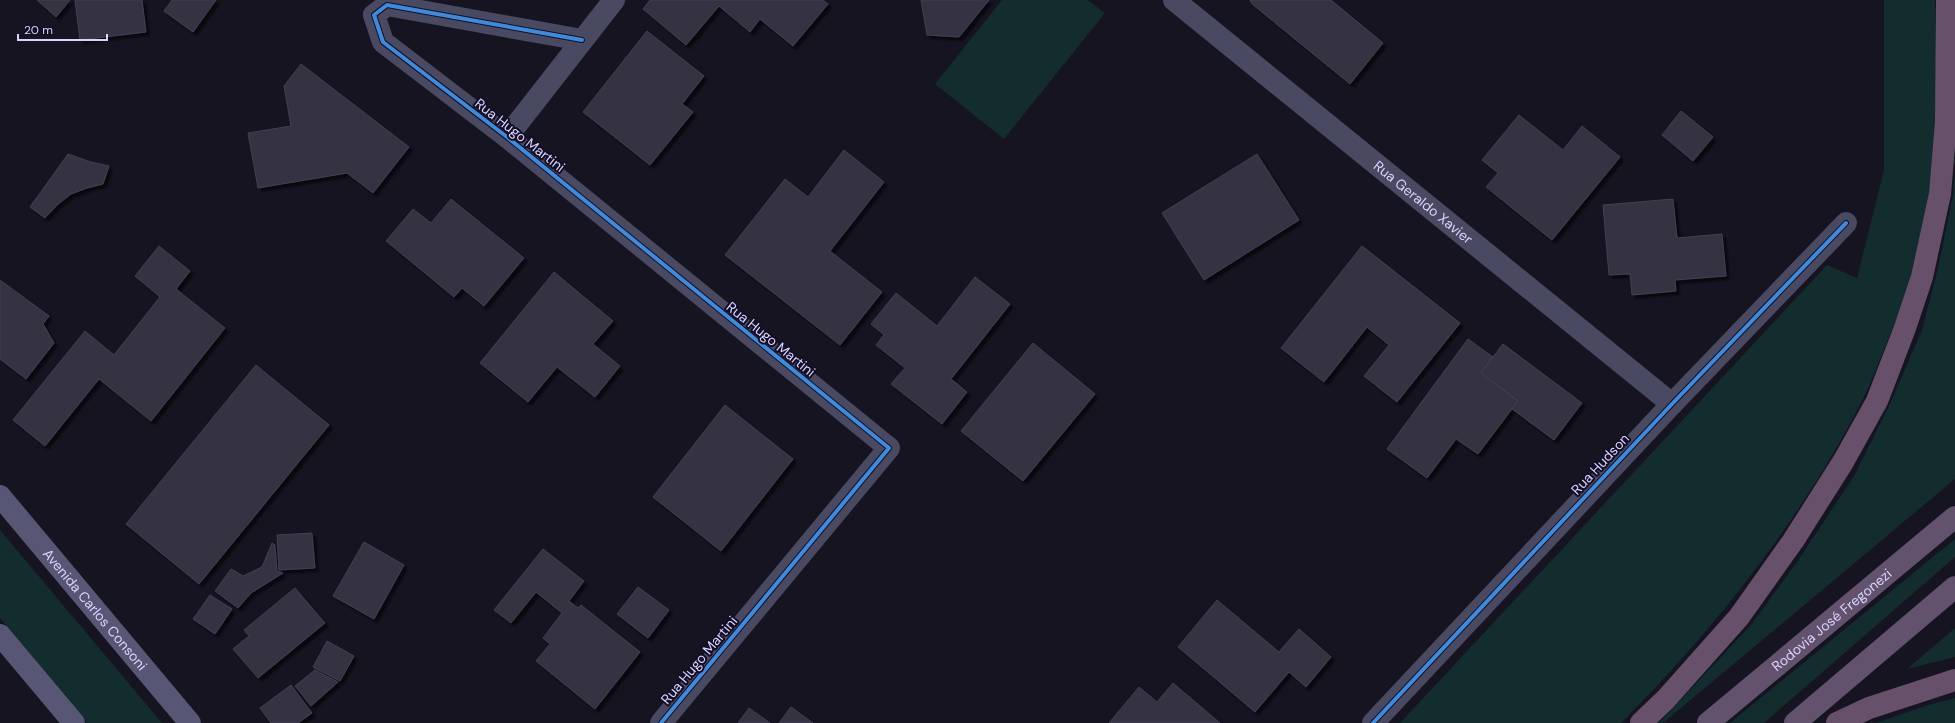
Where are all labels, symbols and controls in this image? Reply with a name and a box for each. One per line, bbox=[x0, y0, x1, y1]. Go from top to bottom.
scale bar bbox=[18, 16, 107, 42]
text: 20 m bbox=[24, 22, 53, 38]
street label: Rua Hugo Martini bbox=[471, 94, 569, 176]
street label: Rua Geraldo Xavier bbox=[1370, 157, 1477, 248]
street label: Rua Hugo Martini bbox=[723, 298, 819, 380]
street label: Rua Hudson bbox=[1567, 430, 1633, 498]
street label: Avenida Carlos Consoni bbox=[39, 545, 151, 674]
street label: Rodovia José Fregonezi bbox=[1768, 565, 1895, 675]
street label: Rua Hugo Martini bbox=[657, 612, 741, 708]

